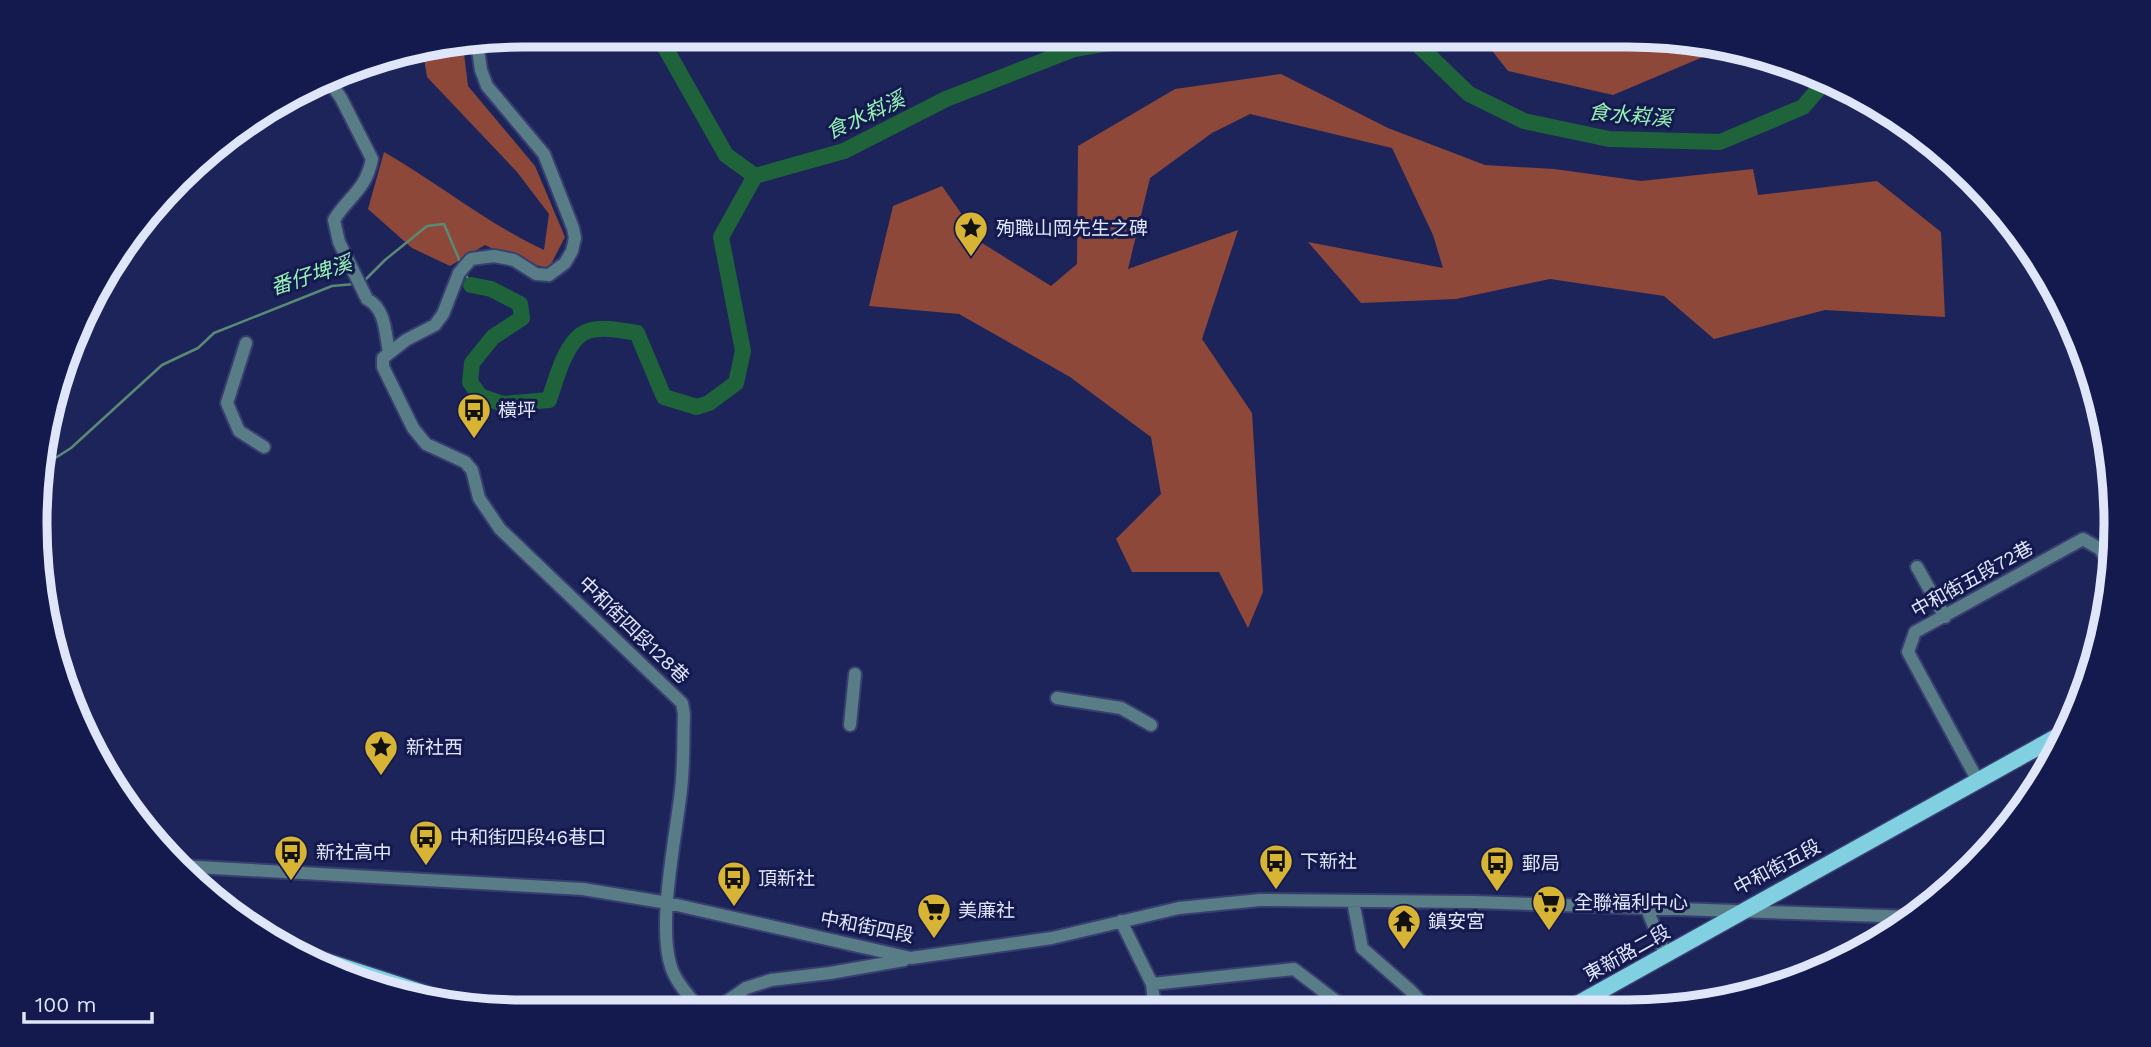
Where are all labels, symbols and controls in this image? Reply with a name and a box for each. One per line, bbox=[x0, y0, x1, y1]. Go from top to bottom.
water label: 食水嵙溪 bbox=[822, 85, 911, 144]
water label: 食水嵙溪 bbox=[1587, 99, 1676, 131]
place icon: 殉職山岡先生之碑 bbox=[952, 209, 990, 258]
place label: 殉職山岡先生之碑 bbox=[996, 217, 1148, 240]
water label: 番仔埤溪 bbox=[267, 249, 358, 300]
bus stop icon: 橫坪 bbox=[455, 391, 493, 440]
place label: 橫坪 bbox=[498, 399, 536, 422]
street label: 中和街五段72巷 bbox=[1907, 536, 2037, 622]
street label: 中和街四段128巷 bbox=[574, 572, 694, 688]
place icon: 新社西 bbox=[362, 728, 400, 777]
place label: 新社西 bbox=[406, 736, 463, 759]
bus stop icon: 中和街四段46巷口 bbox=[407, 818, 445, 867]
place label: 中和街四段46巷口 bbox=[450, 826, 606, 849]
bus stop icon: 新社高中 bbox=[272, 833, 310, 882]
street label: 中和街五段 bbox=[1730, 835, 1824, 899]
place label: 新社高中 bbox=[316, 841, 392, 864]
bus stop icon: 下新社 bbox=[1257, 842, 1295, 891]
bus stop icon: 郵局 bbox=[1478, 844, 1516, 893]
place label: 下新社 bbox=[1300, 850, 1357, 873]
place label: 郵局 bbox=[1522, 852, 1560, 875]
bus stop icon: 頂新社 bbox=[715, 859, 753, 908]
place label: 頂新社 bbox=[758, 867, 815, 890]
supermarket icon: 全聯福利中心 bbox=[1530, 883, 1568, 932]
supermarket icon: 美廉社 bbox=[915, 891, 953, 940]
place label: 全聯福利中心 bbox=[1574, 891, 1688, 914]
place label: 美廉社 bbox=[958, 899, 1015, 922]
temple icon: 鎮安宮 bbox=[1385, 902, 1423, 951]
street label: 中和街四段 bbox=[818, 907, 916, 947]
place label: 鎮安宮 bbox=[1428, 910, 1485, 933]
street label: 東新路二段 bbox=[1580, 920, 1674, 986]
scale bar bbox=[24, 981, 152, 1025]
text: 100 m bbox=[35, 992, 97, 1017]

